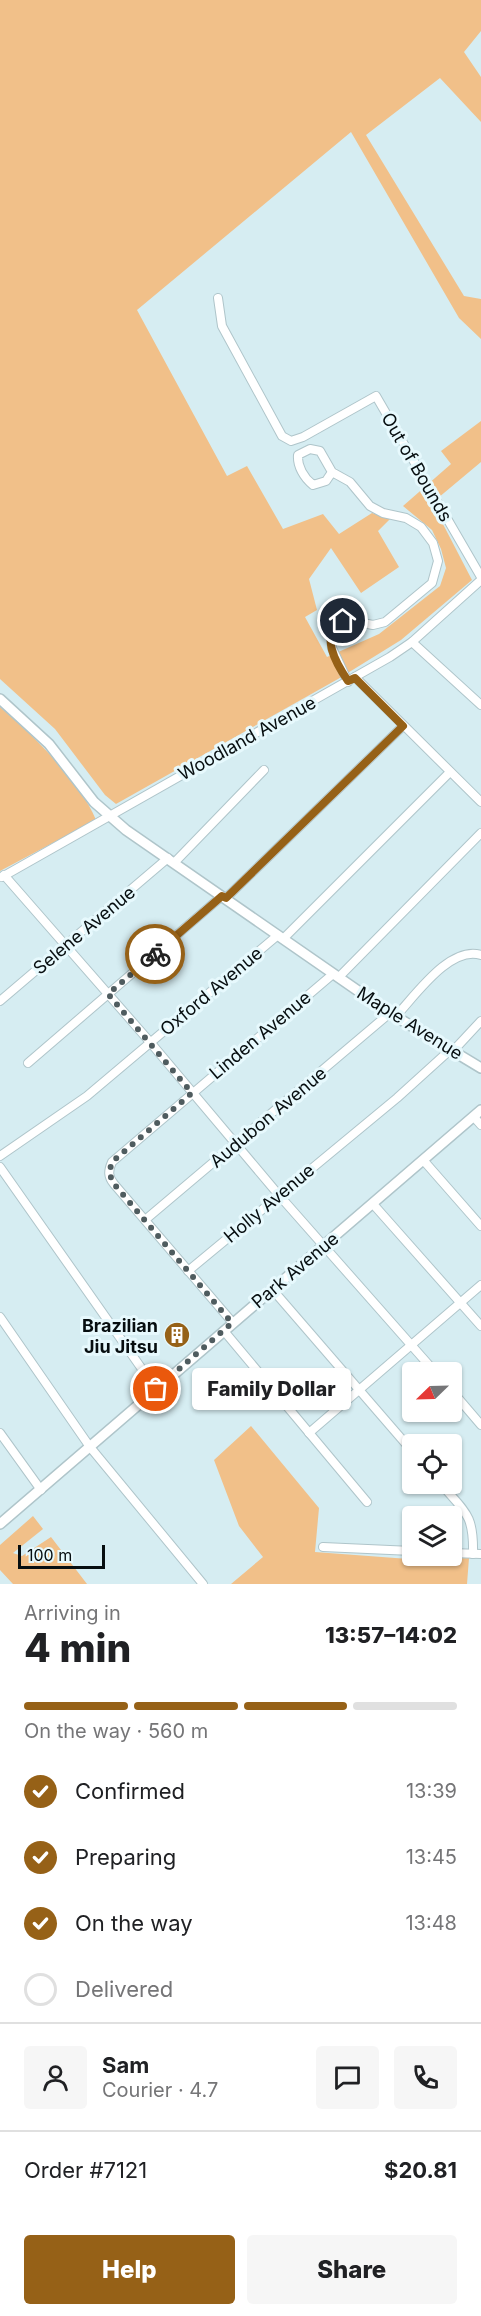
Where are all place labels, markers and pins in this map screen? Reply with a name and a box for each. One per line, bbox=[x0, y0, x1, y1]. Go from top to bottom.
pin bbox=[317, 595, 368, 646]
place label: Brazilian Jiu Jitsu bbox=[82, 1315, 158, 1357]
building icon: Brazilian Jiu Jitsu bbox=[162, 1320, 192, 1350]
pin bbox=[130, 1363, 181, 1414]
callout: Family Dollar bbox=[192, 1368, 351, 1410]

